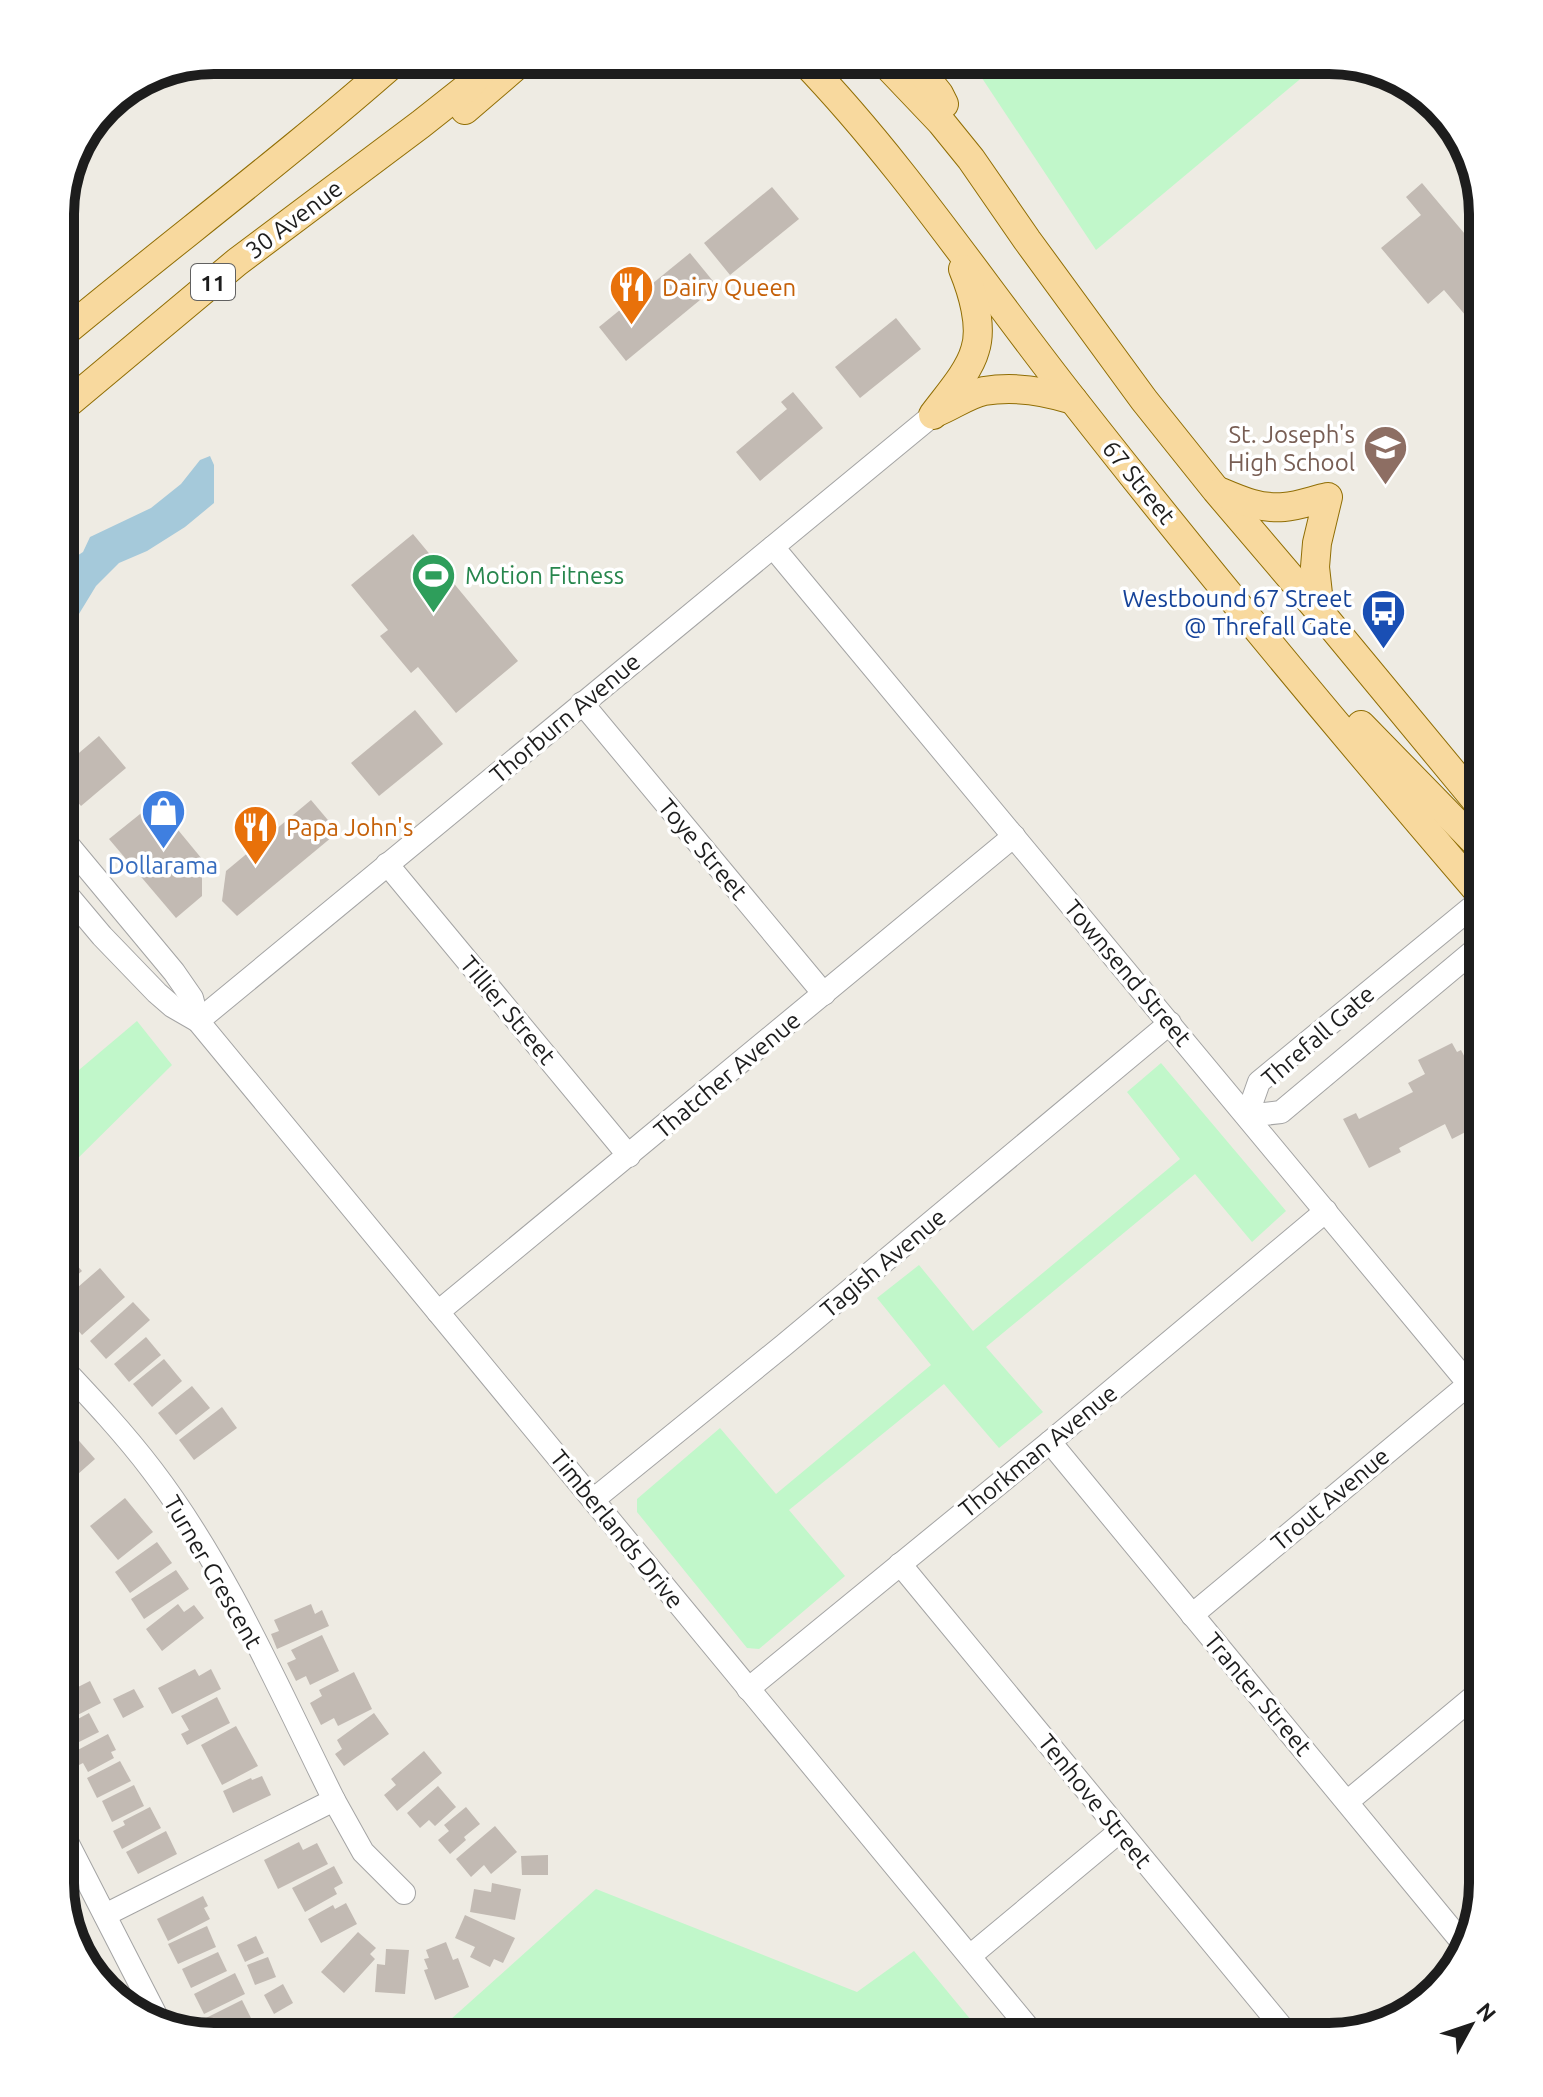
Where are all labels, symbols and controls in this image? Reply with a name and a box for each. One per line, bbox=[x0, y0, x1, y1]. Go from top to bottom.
street label: 30 Avenue bbox=[241, 174, 347, 264]
restaurant icon: Dairy Queen bbox=[607, 263, 655, 326]
road number: 11 bbox=[191, 264, 235, 300]
place label: Dairy Queen bbox=[662, 274, 796, 301]
place label: St. Joseph's High School bbox=[1228, 421, 1355, 476]
school or university icon: St. Joseph's High School bbox=[1362, 424, 1410, 487]
street label: 67 Street bbox=[1097, 435, 1181, 530]
sports icon: Motion Fitness bbox=[410, 551, 458, 614]
place label: Motion Fitness bbox=[465, 562, 624, 589]
place label: Westbound 67 Street @ Threfall Gate bbox=[1122, 585, 1353, 640]
bus stop icon: Westbound 67 Street @ Threfall Gate bbox=[1359, 588, 1407, 651]
street label: Thorburn Avenue bbox=[485, 648, 645, 788]
shop icon: Dollarama bbox=[139, 787, 187, 850]
street label: Toye Street bbox=[653, 793, 753, 905]
restaurant icon: Papa John's bbox=[231, 803, 279, 866]
place label: Papa John's bbox=[286, 814, 413, 841]
place label: Dollarama bbox=[108, 852, 218, 879]
street label: Townsend Street bbox=[1059, 894, 1197, 1052]
street label: Tillier Street bbox=[455, 950, 561, 1070]
street label: Threfall Gate bbox=[1256, 980, 1380, 1092]
street label: Thatcher Avenue bbox=[648, 1006, 806, 1144]
street label: Tagish Avenue bbox=[815, 1203, 951, 1323]
street label: Thorkman Avenue bbox=[954, 1379, 1122, 1523]
street label: Trout Avenue bbox=[1266, 1442, 1394, 1556]
street label: Timberlands Drive bbox=[545, 1444, 689, 1614]
street label: Turner Crescent bbox=[158, 1491, 268, 1654]
street label: Tranter Street bbox=[1199, 1627, 1318, 1761]
street label: Tenhove Street bbox=[1033, 1729, 1158, 1874]
north arrow bbox=[1431, 1985, 1511, 2065]
text: N bbox=[1472, 1997, 1502, 2026]

